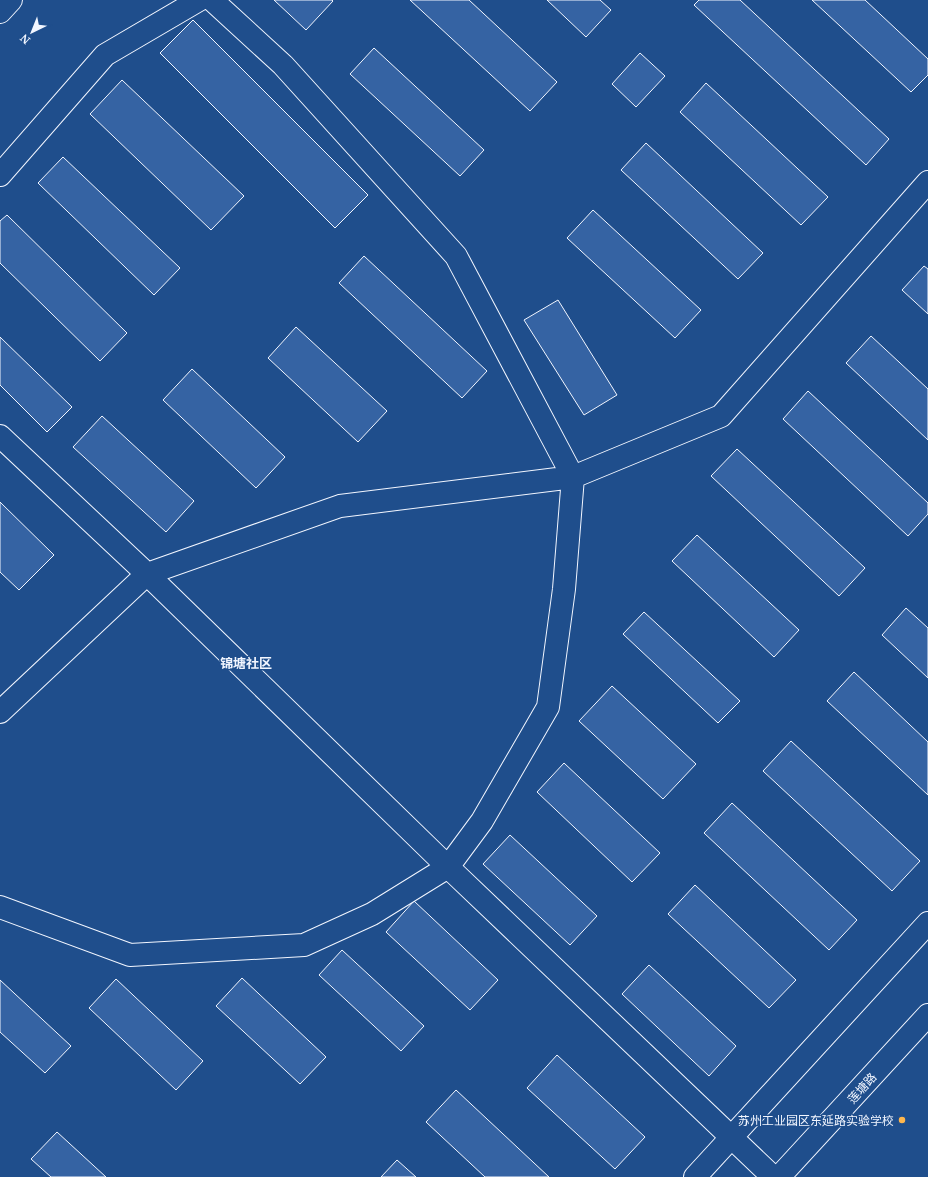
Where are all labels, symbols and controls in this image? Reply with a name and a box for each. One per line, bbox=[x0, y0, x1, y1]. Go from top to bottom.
north arrow bbox=[12, 12, 52, 52]
text: N bbox=[16, 31, 33, 48]
district label: 锦塘社区 bbox=[220, 654, 272, 672]
street label: 莲塘路 bbox=[844, 1069, 880, 1107]
place label: 苏州工业园区东延路实验学校 bbox=[738, 1112, 894, 1129]
marker: 苏州工业园区东延路实验学校 bbox=[897, 1115, 907, 1125]

